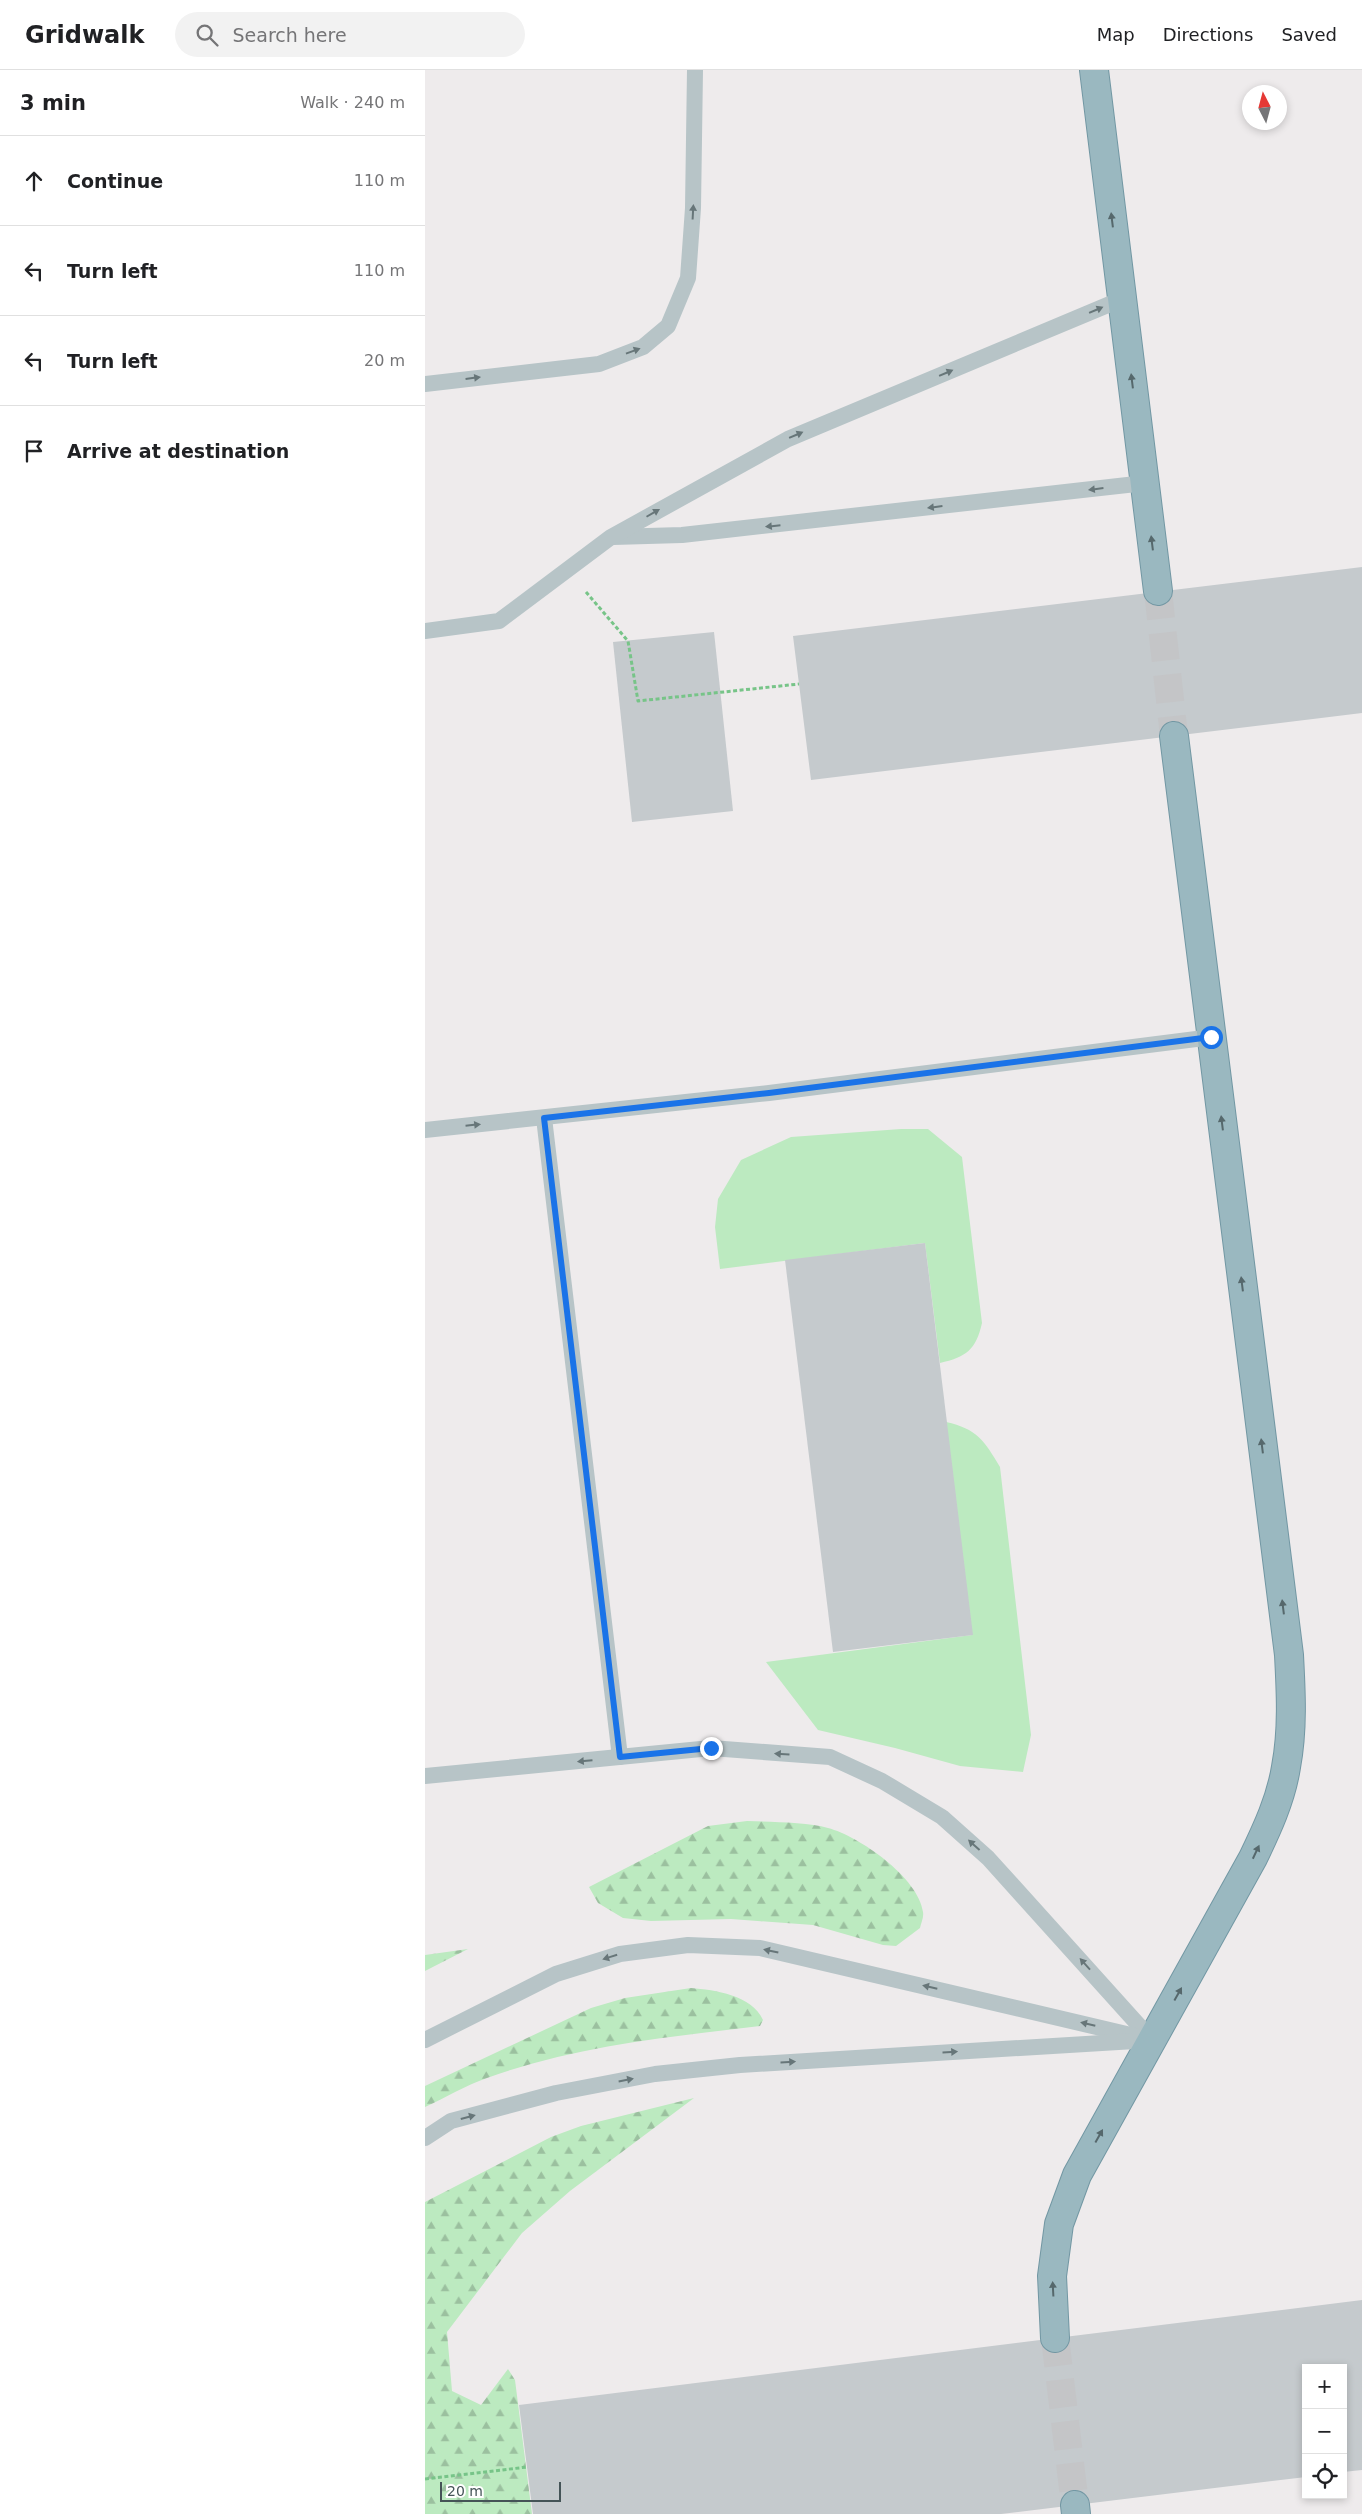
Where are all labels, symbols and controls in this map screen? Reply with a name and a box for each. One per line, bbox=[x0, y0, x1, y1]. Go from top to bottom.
search box bbox=[175, 12, 525, 57]
text: Gridwalk bbox=[25, 21, 145, 49]
icon: search bbox=[193, 21, 221, 49]
text: Search here bbox=[233, 24, 347, 46]
text: Map bbox=[1097, 24, 1135, 45]
text: Directions bbox=[1163, 24, 1253, 45]
text: Saved bbox=[1281, 24, 1337, 45]
north arrow bbox=[1242, 85, 1287, 130]
text: 3 min bbox=[20, 91, 86, 115]
text: Walk · 240 m bbox=[300, 93, 405, 112]
icon: ahead bbox=[20, 167, 48, 195]
text: Continue bbox=[67, 170, 163, 192]
text: 110 m bbox=[354, 171, 405, 190]
one-way arrow bbox=[689, 203, 697, 219]
one-way arrow bbox=[1108, 212, 1116, 228]
icon: left bbox=[20, 257, 48, 285]
text: Turn left bbox=[67, 260, 158, 282]
text: 110 m bbox=[354, 261, 405, 280]
one-way arrow bbox=[1089, 306, 1104, 314]
icon: left bbox=[20, 347, 48, 375]
one-way arrow bbox=[626, 347, 641, 355]
text: Turn left bbox=[67, 350, 158, 372]
text: 20 m bbox=[364, 351, 405, 370]
one-way arrow bbox=[939, 368, 953, 376]
one-way arrow bbox=[1128, 373, 1136, 389]
one-way arrow bbox=[466, 374, 482, 382]
one-way arrow bbox=[789, 431, 803, 439]
icon: arrive bbox=[20, 437, 48, 465]
text: Arrive at destination bbox=[67, 440, 289, 462]
one-way arrow bbox=[1088, 485, 1104, 493]
one-way arrow bbox=[926, 503, 942, 511]
one-way arrow bbox=[647, 508, 660, 517]
one-way arrow bbox=[765, 522, 781, 530]
one-way arrow bbox=[1148, 534, 1156, 550]
route start bbox=[1200, 1026, 1223, 1049]
one-way arrow bbox=[1218, 1115, 1226, 1131]
one-way arrow bbox=[466, 1121, 482, 1129]
one-way arrow bbox=[1238, 1276, 1246, 1292]
one-way arrow bbox=[1258, 1437, 1266, 1453]
one-way arrow bbox=[1279, 1598, 1287, 1614]
route end bbox=[700, 1737, 723, 1760]
one-way arrow bbox=[774, 1749, 790, 1757]
one-way arrow bbox=[577, 1757, 593, 1765]
one-way arrow bbox=[968, 1840, 981, 1851]
one-way arrow bbox=[1252, 1845, 1260, 1859]
one-way arrow bbox=[764, 1947, 779, 1955]
one-way arrow bbox=[603, 1954, 618, 1962]
one-way arrow bbox=[1079, 1958, 1090, 1971]
one-way arrow bbox=[922, 1983, 937, 1991]
one-way arrow bbox=[1173, 1988, 1182, 2001]
one-way arrow bbox=[1081, 2020, 1096, 2028]
one-way arrow bbox=[942, 2047, 958, 2055]
one-way arrow bbox=[780, 2057, 796, 2065]
one-way arrow bbox=[619, 2075, 635, 2083]
one-way arrow bbox=[461, 2112, 476, 2120]
one-way arrow bbox=[1094, 2130, 1103, 2143]
one-way arrow bbox=[1049, 2281, 1057, 2297]
map controls bbox=[1302, 2364, 1347, 2499]
button: + bbox=[1302, 2364, 1347, 2409]
button: − bbox=[1302, 2409, 1347, 2454]
button: locate bbox=[1302, 2454, 1347, 2499]
scale bar bbox=[440, 2479, 561, 2502]
text: 20 m bbox=[447, 2483, 483, 2499]

